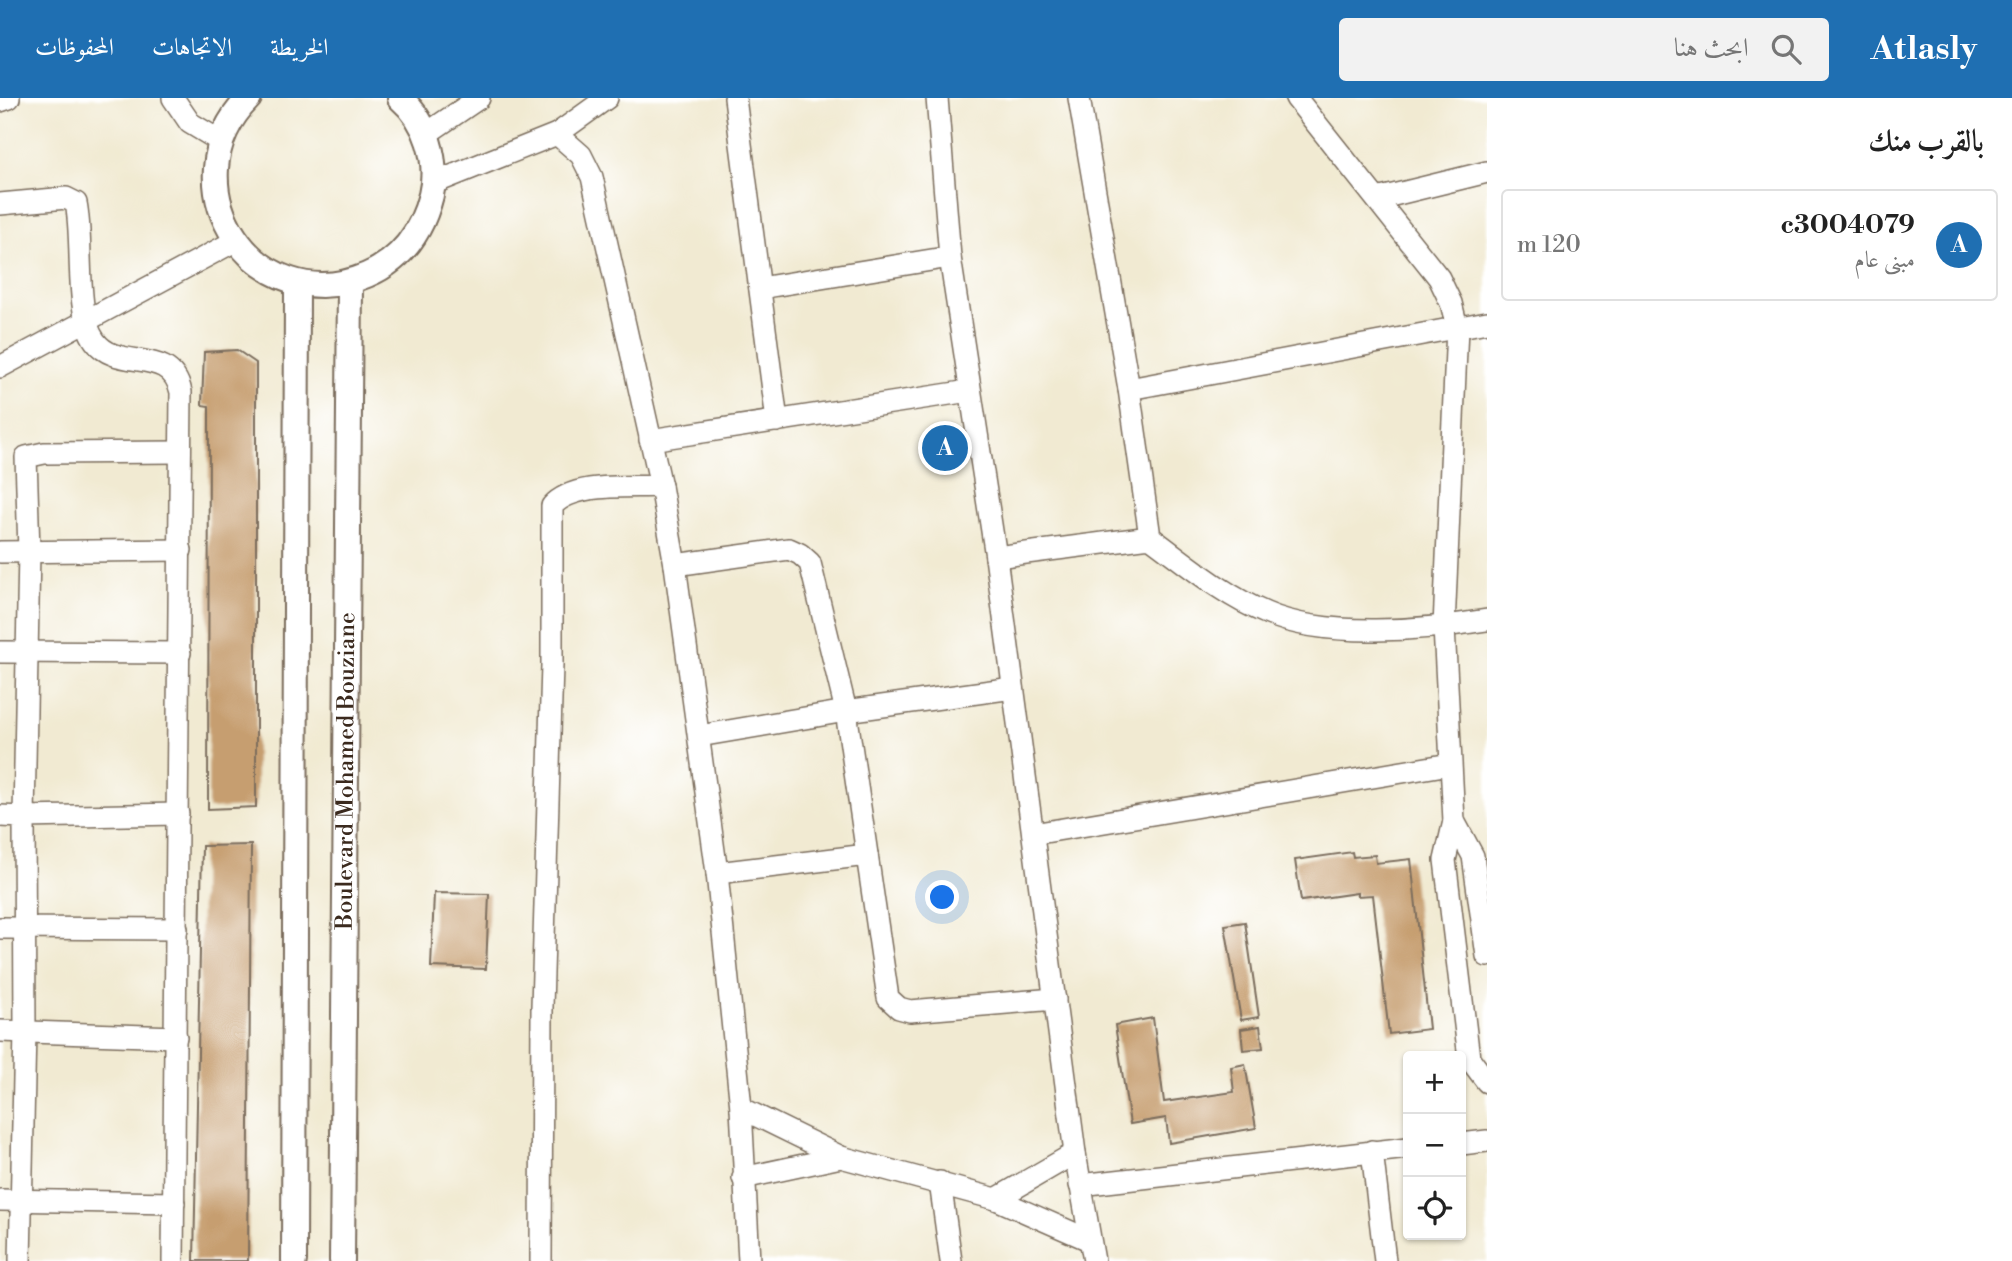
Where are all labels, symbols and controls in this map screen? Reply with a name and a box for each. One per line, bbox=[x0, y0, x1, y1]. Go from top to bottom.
search box bbox=[1339, 18, 1829, 81]
text: Atlasly bbox=[1871, 29, 1977, 70]
icon: search bbox=[1767, 30, 1805, 68]
text: ابحث هنا bbox=[1674, 32, 1749, 64]
text: المحفوظات bbox=[35, 33, 114, 63]
text: الاتجاهات bbox=[152, 33, 232, 63]
text: الخريطة bbox=[270, 33, 329, 63]
text: بالقرب منك bbox=[1868, 123, 1984, 161]
text: c3004079 bbox=[1781, 209, 1915, 241]
text: 120 m bbox=[1517, 231, 1581, 259]
text: A bbox=[1951, 231, 1967, 259]
text: مبنى عام bbox=[1854, 246, 1915, 274]
pin: A bbox=[922, 422, 968, 474]
street label: Boulevard Mohamed Bouziane bbox=[331, 612, 361, 931]
your location bbox=[925, 880, 959, 914]
map controls bbox=[1403, 1051, 1466, 1240]
button: + bbox=[1403, 1051, 1466, 1114]
button: − bbox=[1403, 1114, 1466, 1177]
button: locate bbox=[1403, 1177, 1466, 1240]

